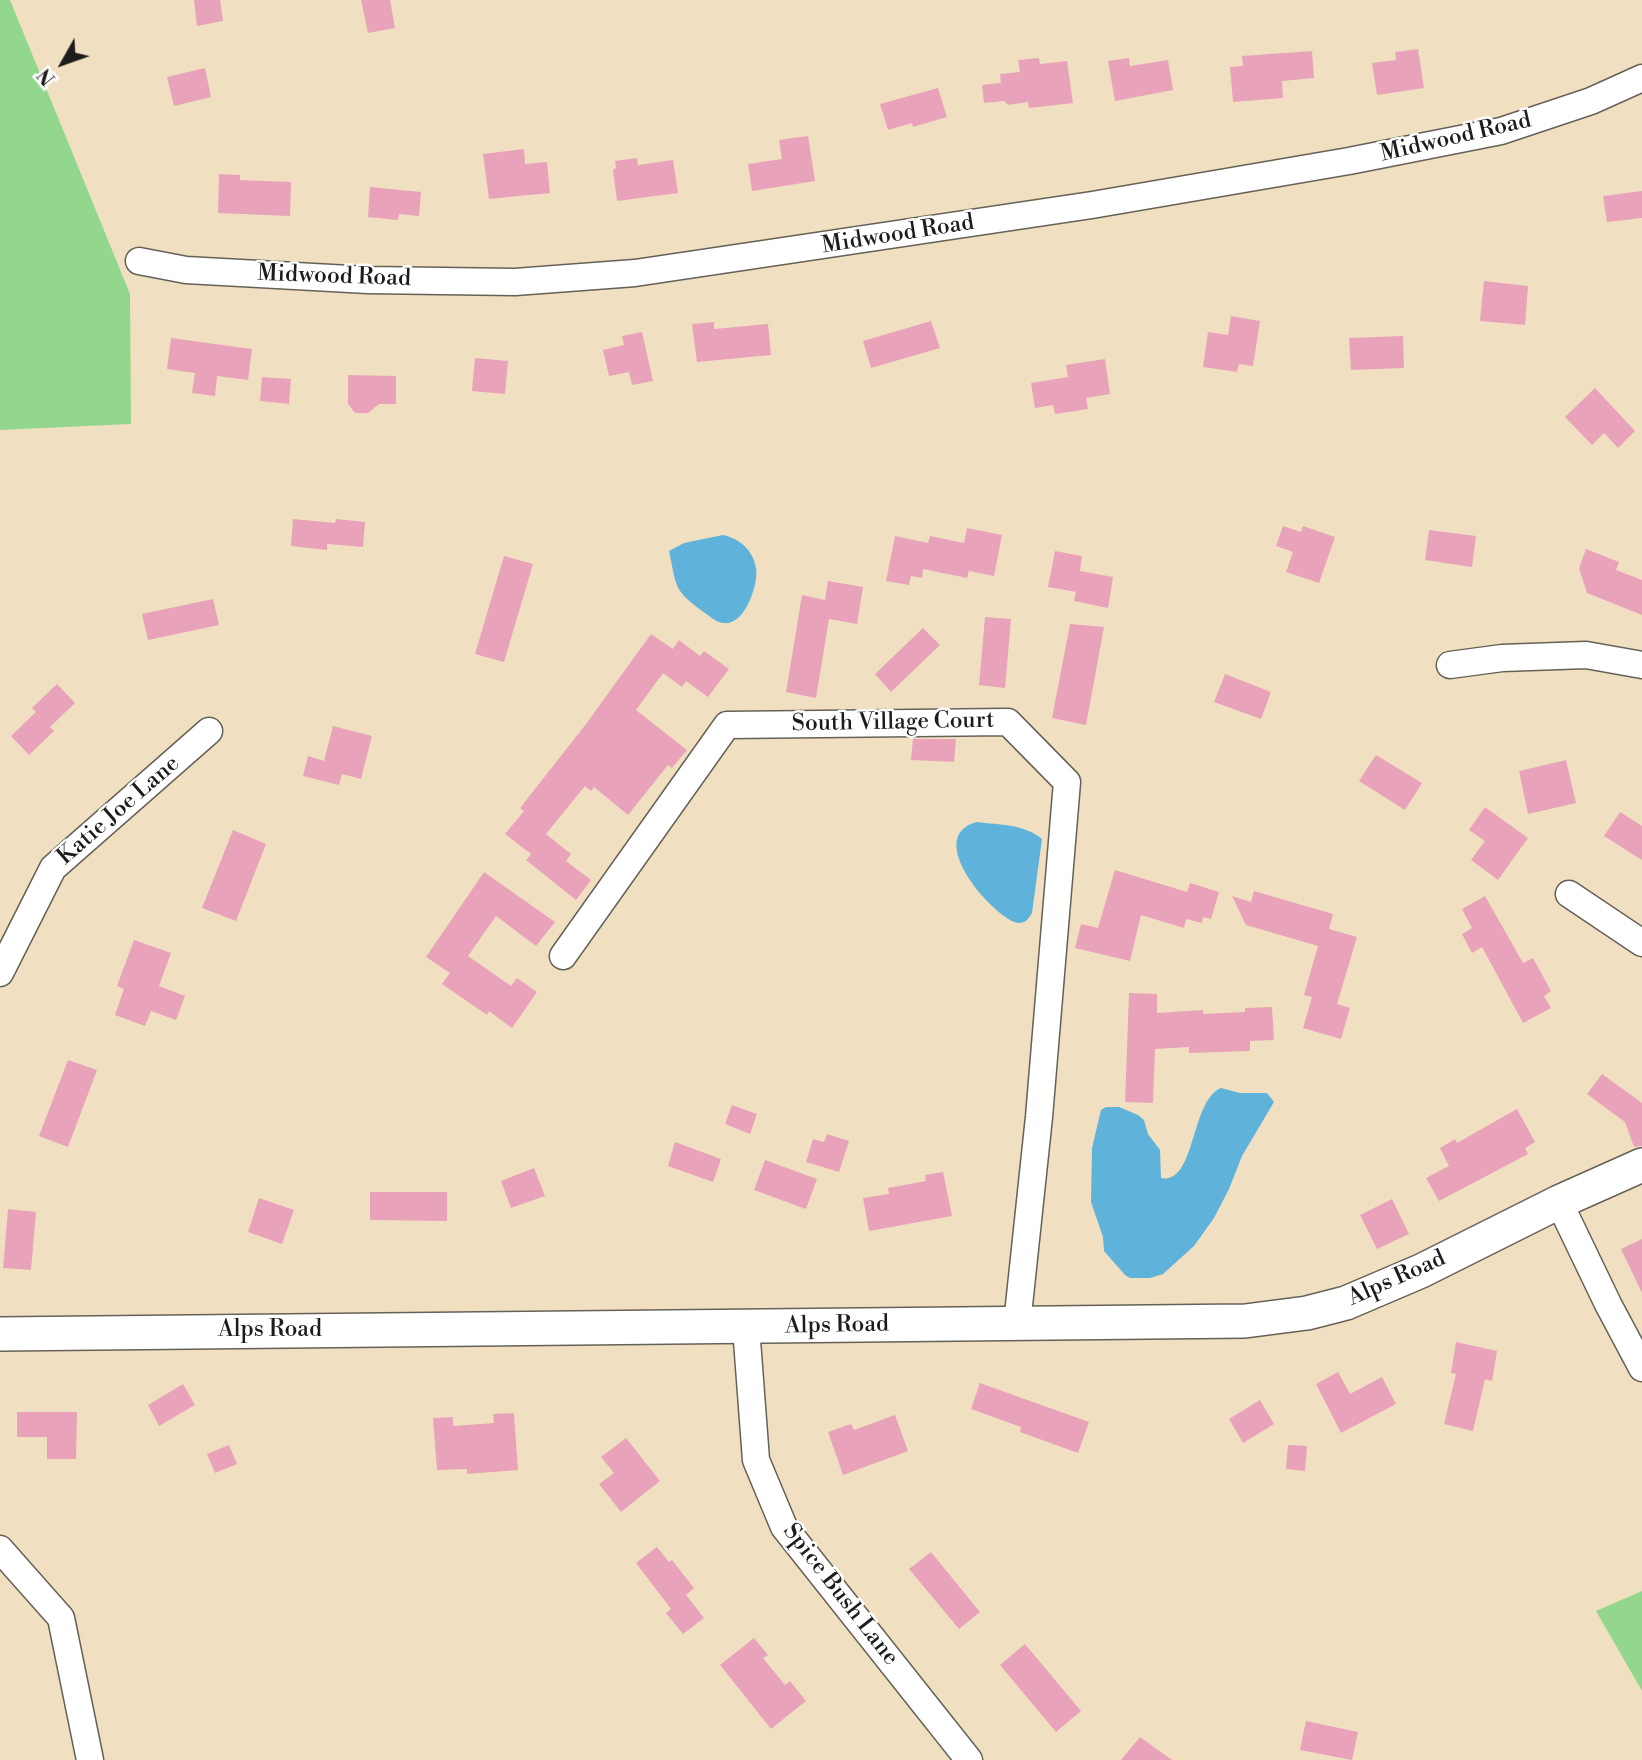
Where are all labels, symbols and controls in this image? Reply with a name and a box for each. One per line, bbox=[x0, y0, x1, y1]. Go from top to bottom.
north arrow bbox=[28, 28, 98, 98]
text: N bbox=[33, 63, 61, 90]
street label: Midwood Road bbox=[1378, 107, 1534, 169]
street label: Midwood Road bbox=[820, 209, 976, 261]
street label: Midwood Road bbox=[257, 261, 411, 293]
street label: South Village Court bbox=[791, 707, 995, 739]
street label: Katie Joe Lane bbox=[52, 750, 186, 872]
street label: Alps Road bbox=[1344, 1245, 1450, 1313]
street label: Alps Road bbox=[785, 1311, 889, 1341]
street label: Alps Road bbox=[218, 1316, 322, 1344]
street label: Spice Bush Lane bbox=[776, 1519, 904, 1671]

